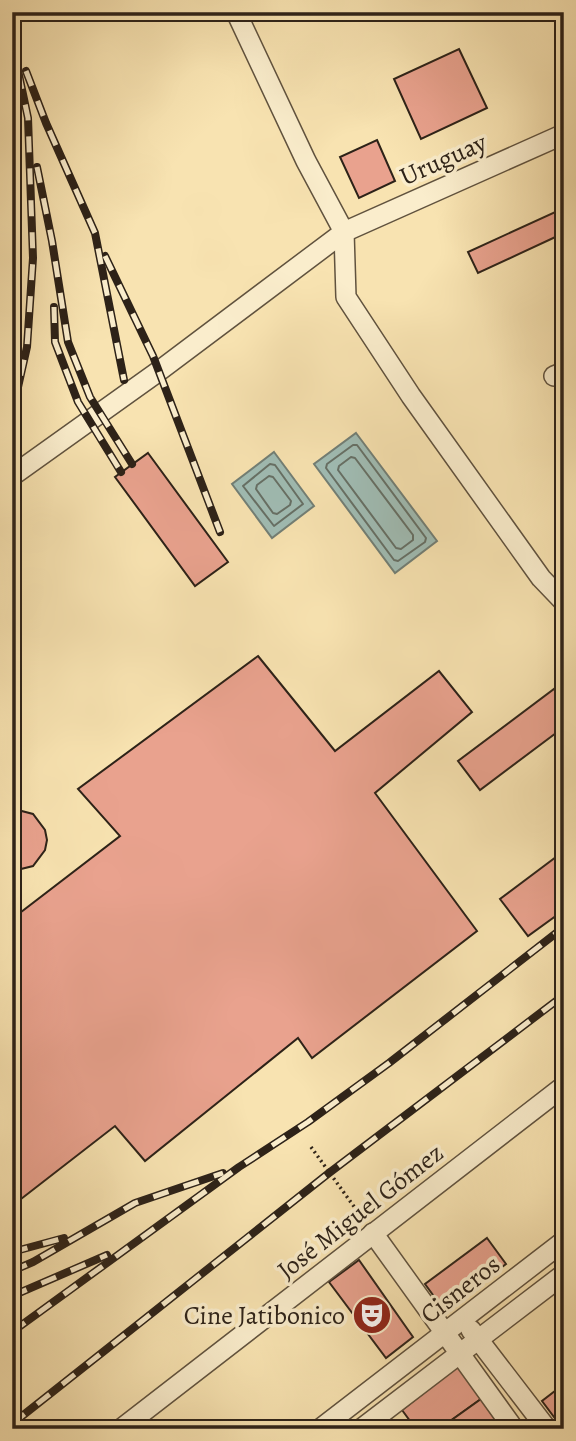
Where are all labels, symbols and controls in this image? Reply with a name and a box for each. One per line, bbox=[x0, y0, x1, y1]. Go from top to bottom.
street label: Uruguay bbox=[394, 125, 492, 194]
street label: José Miguel Gómez bbox=[270, 1135, 451, 1287]
street label: Cisneros bbox=[413, 1247, 508, 1332]
theatre icon: Cine Jatibonico bbox=[351, 1294, 393, 1336]
place label: Cine Jatibonico bbox=[184, 1298, 345, 1333]

